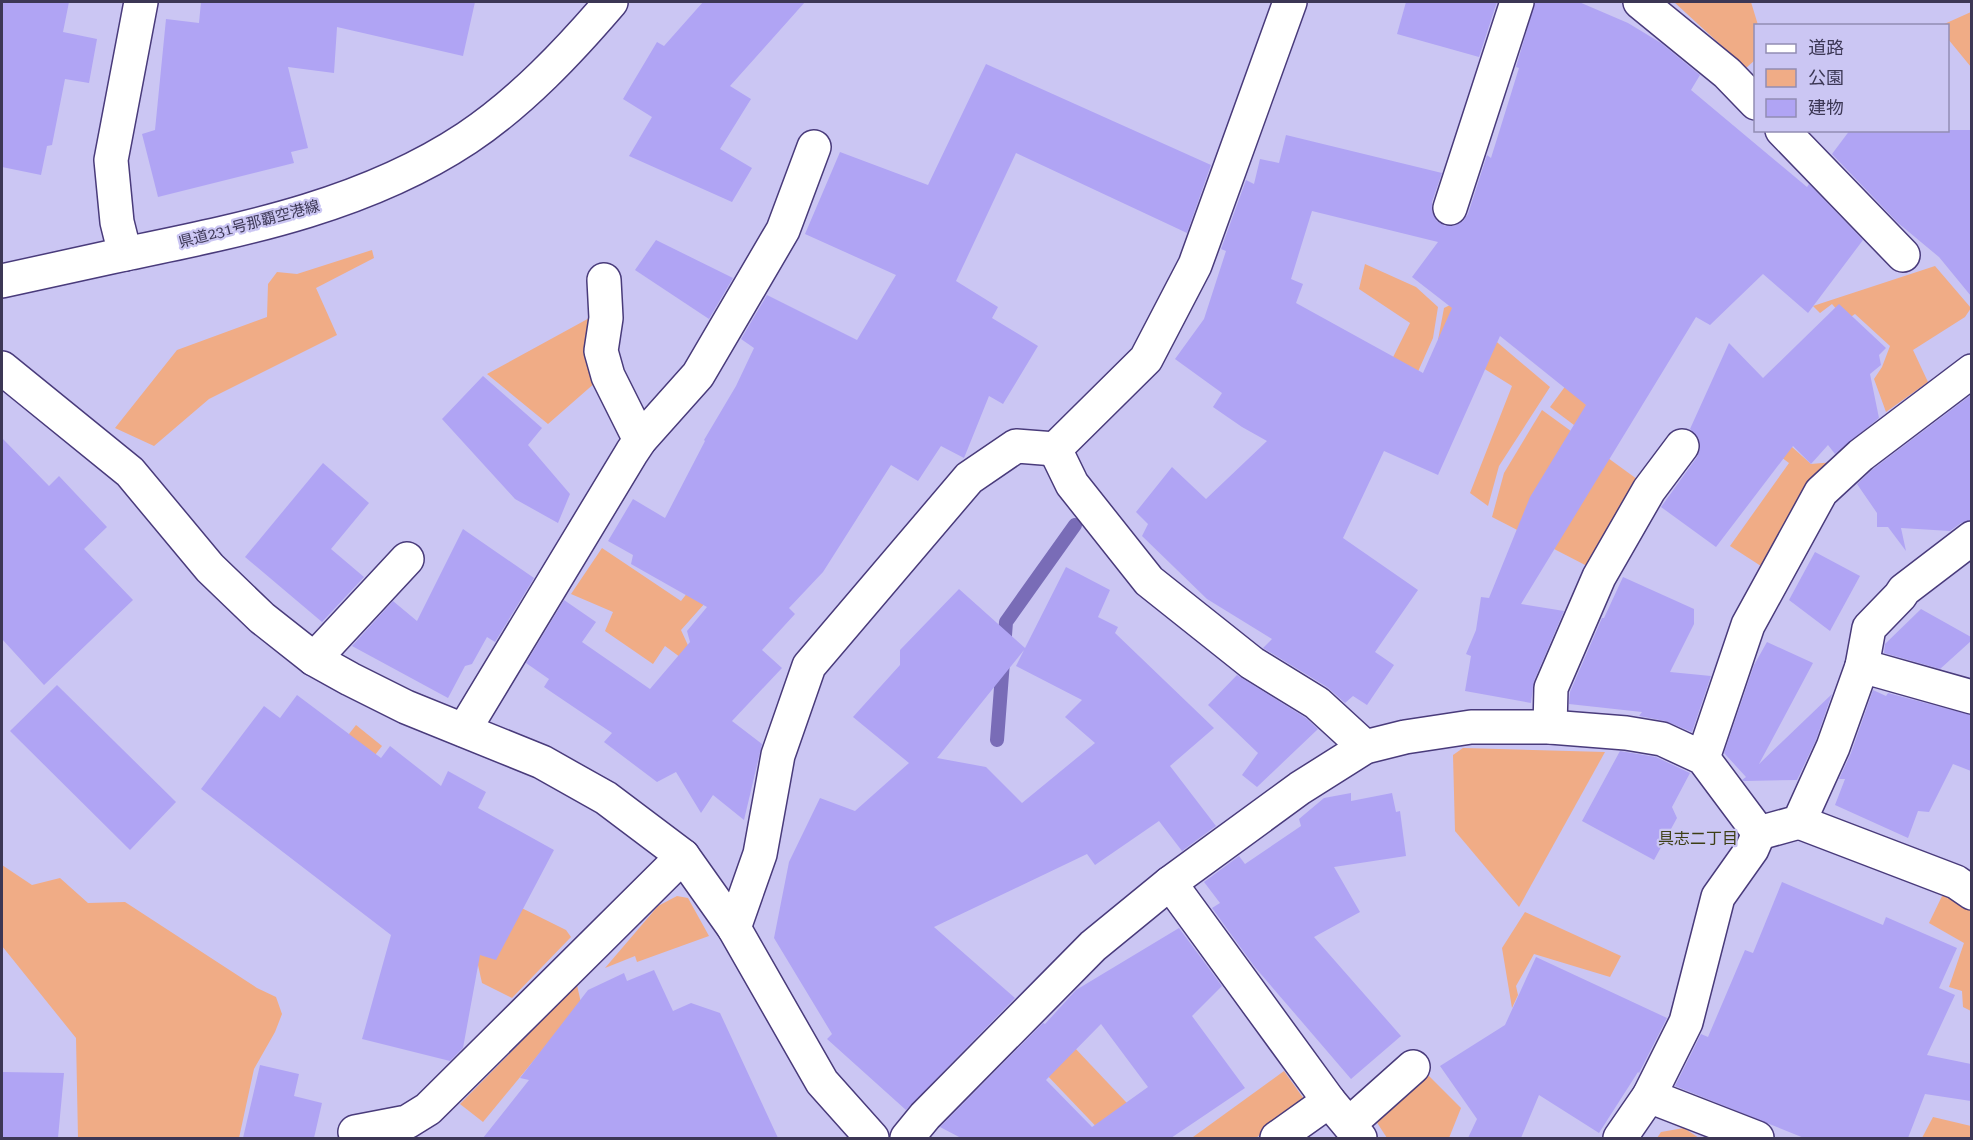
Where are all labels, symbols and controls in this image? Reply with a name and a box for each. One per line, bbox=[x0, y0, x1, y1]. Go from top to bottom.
legend bbox=[1754, 24, 1949, 132]
text: 道路 bbox=[1808, 37, 1844, 58]
text: 公園 bbox=[1808, 67, 1844, 88]
text: 建物 bbox=[1808, 97, 1844, 118]
street label: 県道231号那覇空港線 bbox=[177, 197, 321, 251]
district label: 具志二丁目 bbox=[1658, 829, 1738, 848]

